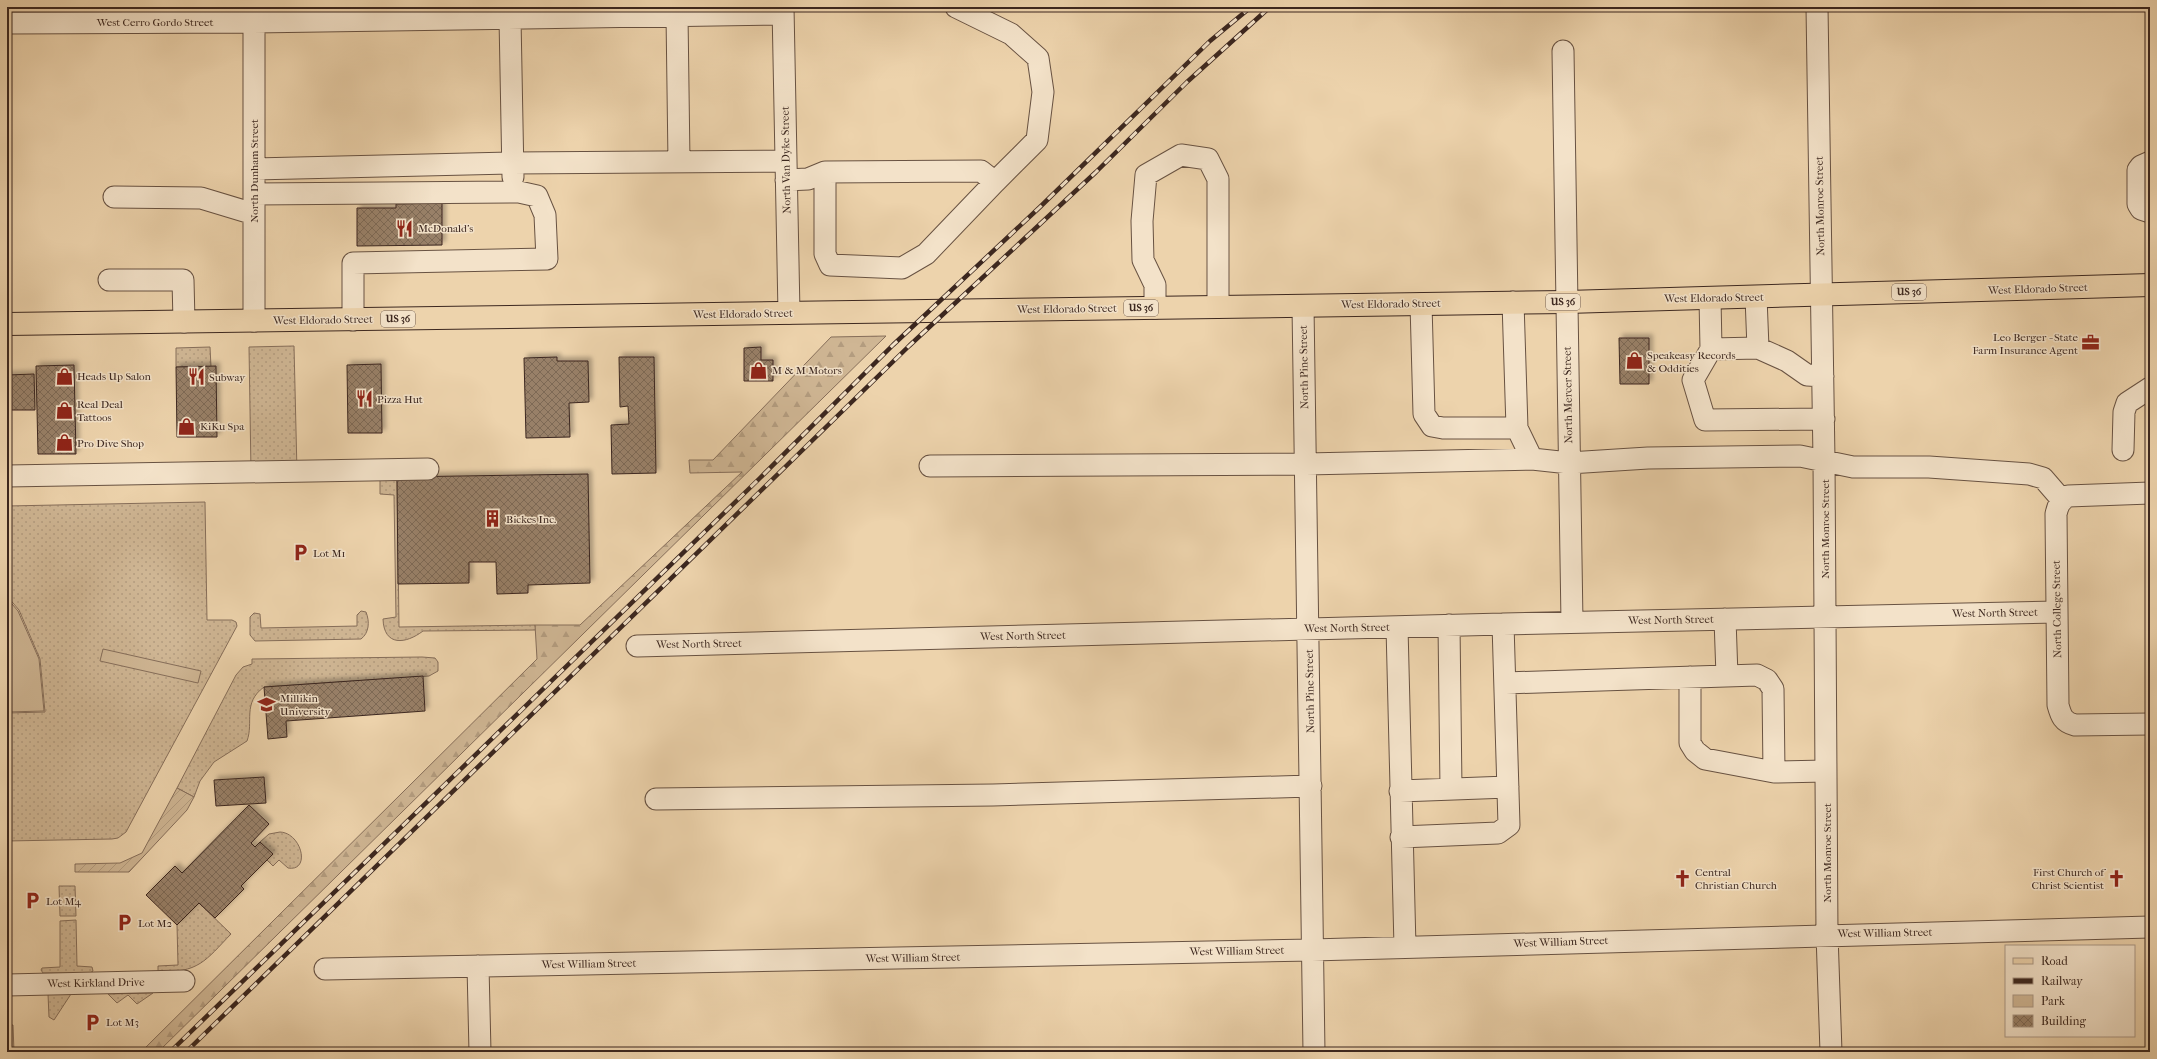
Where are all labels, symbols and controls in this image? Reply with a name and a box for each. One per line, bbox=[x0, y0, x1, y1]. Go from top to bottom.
street label: West Cerro Gordo Street bbox=[96, 16, 213, 29]
street label: North Van Dyke Street bbox=[779, 106, 793, 214]
street label: North Dunham Street bbox=[248, 119, 261, 223]
street label: North Monroe Street bbox=[1813, 156, 1827, 256]
restaurant icon: McDonald's bbox=[395, 218, 415, 238]
place label: McDonald's bbox=[418, 222, 473, 235]
street label: West Eldorado Street bbox=[1987, 281, 2088, 297]
road number: US 36 bbox=[1892, 284, 1926, 300]
street label: West Eldorado Street bbox=[1663, 291, 1764, 305]
road number: US 36 bbox=[1546, 294, 1580, 310]
street label: West Eldorado Street bbox=[1340, 297, 1441, 311]
road number: US 36 bbox=[1124, 300, 1158, 316]
street label: West Eldorado Street bbox=[1016, 302, 1117, 316]
street label: West Eldorado Street bbox=[692, 307, 793, 321]
road number: US 36 bbox=[381, 311, 415, 327]
street label: West Eldorado Street bbox=[272, 313, 373, 327]
street label: North Pine Street bbox=[1297, 325, 1311, 409]
place label: Leo Berger - State Farm Insurance Agent bbox=[1973, 331, 2079, 357]
office icon: Leo Berger - State Farm Insurance Agent bbox=[2081, 333, 2101, 353]
street label: North Mercer Street bbox=[1561, 346, 1575, 444]
place label: Speakeasy Records & Oddities bbox=[1647, 349, 1736, 375]
shop icon: Speakeasy Records & Oddities bbox=[1624, 351, 1644, 371]
shop icon: M & M Motors bbox=[749, 360, 769, 380]
place label: M & M Motors bbox=[772, 364, 842, 377]
shop icon: Heads Up Salon bbox=[54, 366, 74, 386]
restaurant icon: Subway bbox=[186, 367, 206, 387]
place label: Heads Up Salon bbox=[77, 370, 152, 383]
place label: Subway bbox=[209, 371, 246, 384]
restaurant icon: Pizza Hut bbox=[354, 389, 374, 409]
place label: Pizza Hut bbox=[377, 393, 423, 406]
place label: Real Deal Tattoos bbox=[77, 398, 123, 424]
shop icon: Real Deal Tattoos bbox=[54, 400, 74, 420]
shop icon: KiKu Spa bbox=[177, 416, 197, 436]
place label: KiKu Spa bbox=[200, 420, 245, 433]
shop icon: Pro Dive Shop bbox=[54, 433, 74, 453]
place label: Pro Dive Shop bbox=[77, 437, 144, 450]
street label: North Monroe Street bbox=[1819, 479, 1832, 579]
building icon: Bickes Inc. bbox=[483, 509, 503, 529]
place label: Bickes Inc. bbox=[506, 513, 556, 526]
parking icon: Lot M1 bbox=[290, 543, 310, 563]
place label: Lot M1 bbox=[313, 547, 346, 560]
street label: North College Street bbox=[2050, 560, 2064, 658]
street label: West North Street bbox=[1951, 606, 2038, 620]
street label: West North Street bbox=[1627, 613, 1714, 627]
street label: West North Street bbox=[1303, 621, 1390, 635]
street label: West North Street bbox=[979, 629, 1066, 643]
street label: West North Street bbox=[655, 637, 742, 651]
street label: North Pine Street bbox=[1303, 649, 1317, 733]
place label: Millikin University bbox=[280, 692, 332, 718]
school or university icon: Millikin University bbox=[257, 694, 277, 714]
street label: North Monroe Street bbox=[1821, 803, 1834, 903]
place label: Central Christian Church bbox=[1695, 866, 1778, 892]
place label: First Church of Christ Scientist bbox=[2032, 866, 2106, 892]
church icon: Central Christian Church bbox=[1672, 868, 1692, 888]
church icon: First Church of Christ Scientist bbox=[2107, 868, 2127, 888]
parking icon: Lot M4 bbox=[23, 891, 43, 911]
place label: Lot M4 bbox=[46, 895, 82, 908]
parking icon: Lot M2 bbox=[115, 913, 135, 933]
place label: Lot M2 bbox=[138, 917, 173, 930]
street label: West William Street bbox=[1836, 926, 1933, 940]
street label: West William Street bbox=[1512, 934, 1609, 950]
street label: West William Street bbox=[1188, 944, 1285, 958]
legend bbox=[2005, 945, 2135, 1037]
street label: West William Street bbox=[864, 951, 961, 965]
text: Road bbox=[2041, 954, 2068, 968]
street label: West William Street bbox=[540, 957, 637, 971]
text: Railway bbox=[2041, 974, 2083, 988]
street label: West Kirkland Drive bbox=[46, 976, 145, 990]
text: Park bbox=[2041, 994, 2066, 1008]
parking icon: Lot M3 bbox=[83, 1012, 103, 1032]
text: Building bbox=[2041, 1014, 2086, 1028]
place label: Lot M3 bbox=[106, 1016, 139, 1029]

